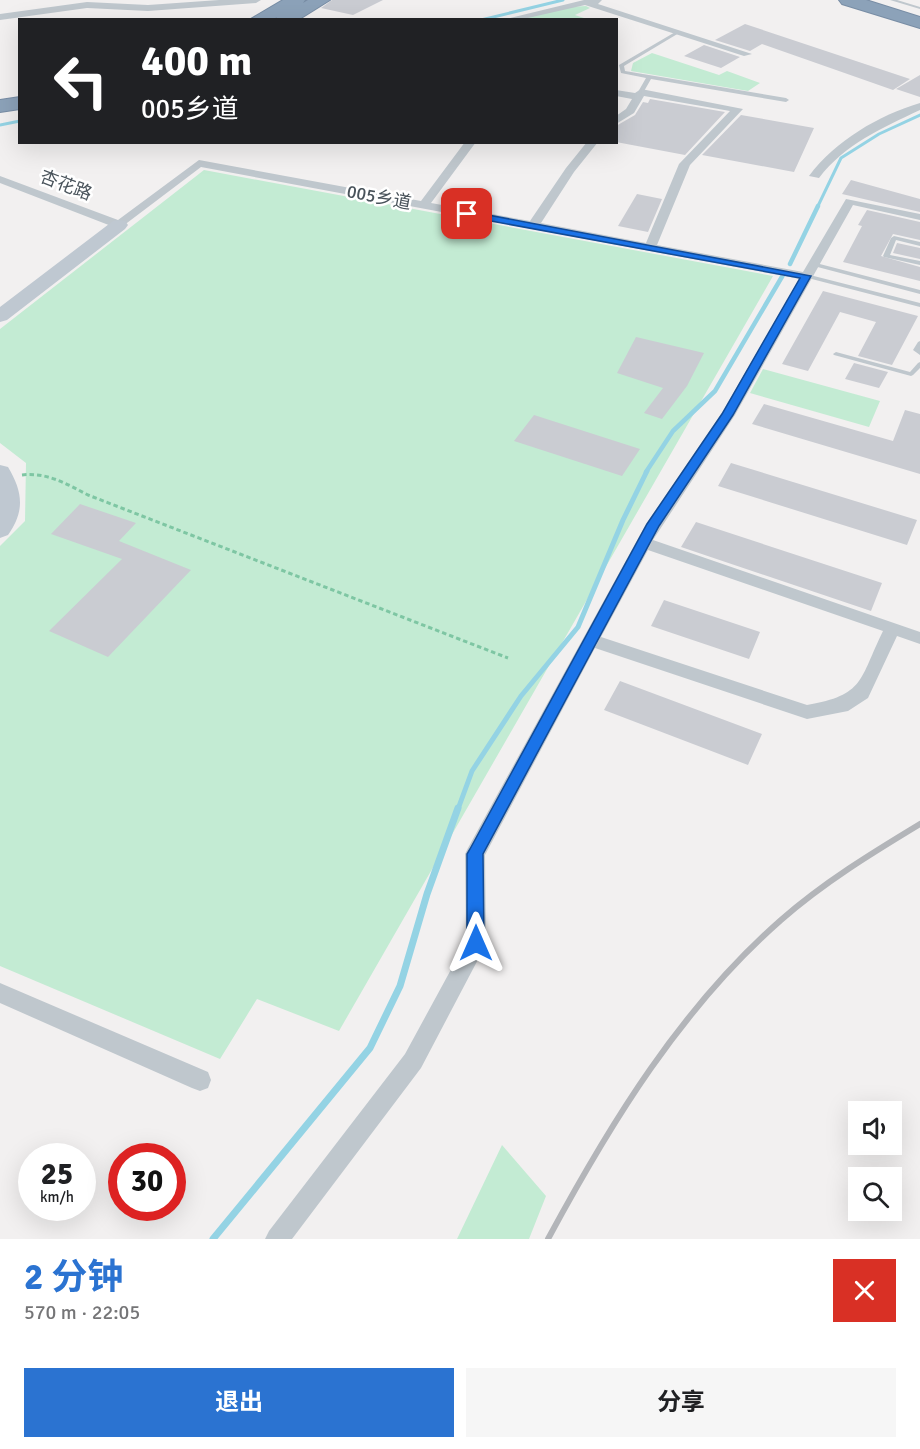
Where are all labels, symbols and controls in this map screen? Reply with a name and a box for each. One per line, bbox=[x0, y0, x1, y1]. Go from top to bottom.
text: 400 m bbox=[141, 36, 252, 87]
icon: left bbox=[42, 42, 120, 120]
text: 005乡道 bbox=[141, 93, 239, 126]
street label: 杏花路 bbox=[37, 165, 95, 205]
street label: 005乡道 bbox=[345, 180, 413, 214]
pin bbox=[441, 188, 492, 239]
icon: arrive bbox=[450, 197, 483, 230]
position arrow bbox=[444, 911, 508, 975]
map controls bbox=[848, 1101, 902, 1221]
button: sound bbox=[848, 1101, 902, 1155]
speed limit sign: 30 bbox=[108, 1143, 186, 1221]
text: 25 bbox=[41, 1156, 73, 1193]
button: search bbox=[848, 1167, 902, 1221]
text: km/h bbox=[40, 1188, 74, 1206]
text: 2 分钟 bbox=[24, 1255, 123, 1300]
button: close bbox=[833, 1259, 896, 1322]
text: 570 m · 22:05 bbox=[24, 1300, 140, 1325]
button: 退出 bbox=[24, 1368, 454, 1437]
button: 分享 bbox=[466, 1368, 896, 1437]

